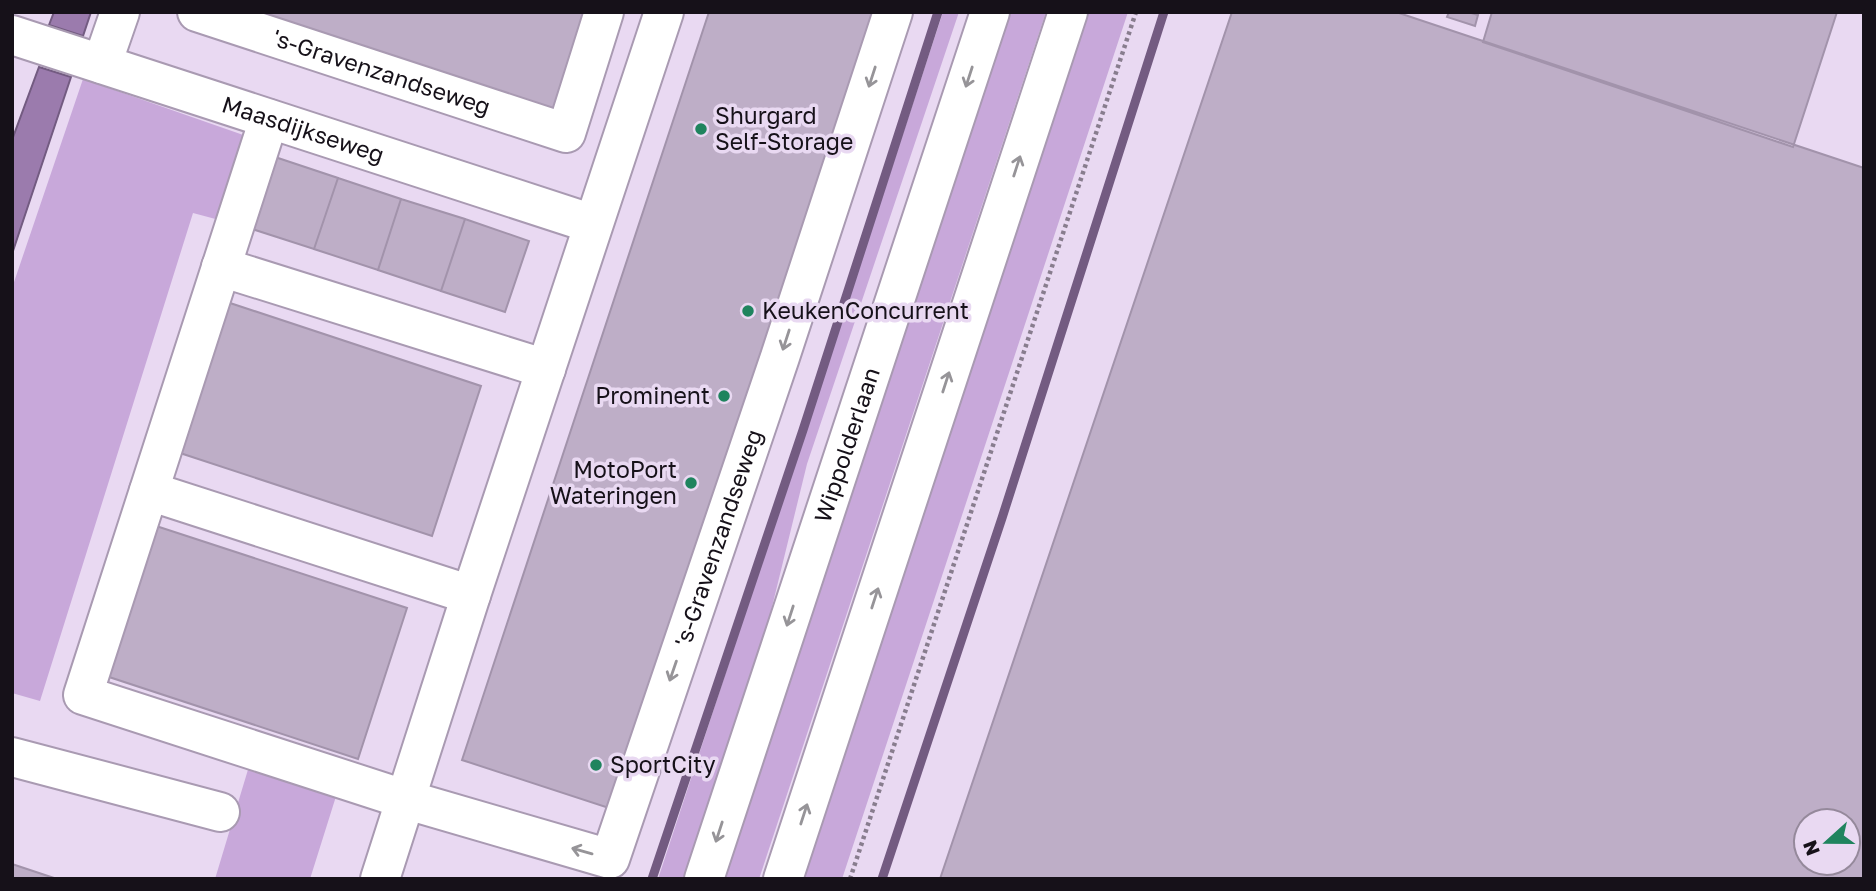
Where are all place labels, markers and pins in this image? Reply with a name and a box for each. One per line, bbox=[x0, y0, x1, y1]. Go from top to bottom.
place label: Shurgard Self-Storage bbox=[715, 101, 853, 155]
marker: Shurgard Self-Storage bbox=[693, 121, 709, 137]
place label: KeukenConcurrent bbox=[762, 296, 969, 324]
marker: KeukenConcurrent bbox=[740, 303, 756, 319]
place label: Prominent bbox=[595, 381, 710, 409]
marker: Prominent bbox=[716, 388, 732, 404]
place label: MotoPort Wateringen bbox=[550, 455, 677, 509]
marker: MotoPort Wateringen bbox=[683, 475, 699, 491]
place label: SportCity bbox=[610, 750, 716, 778]
marker: SportCity bbox=[588, 757, 604, 773]

